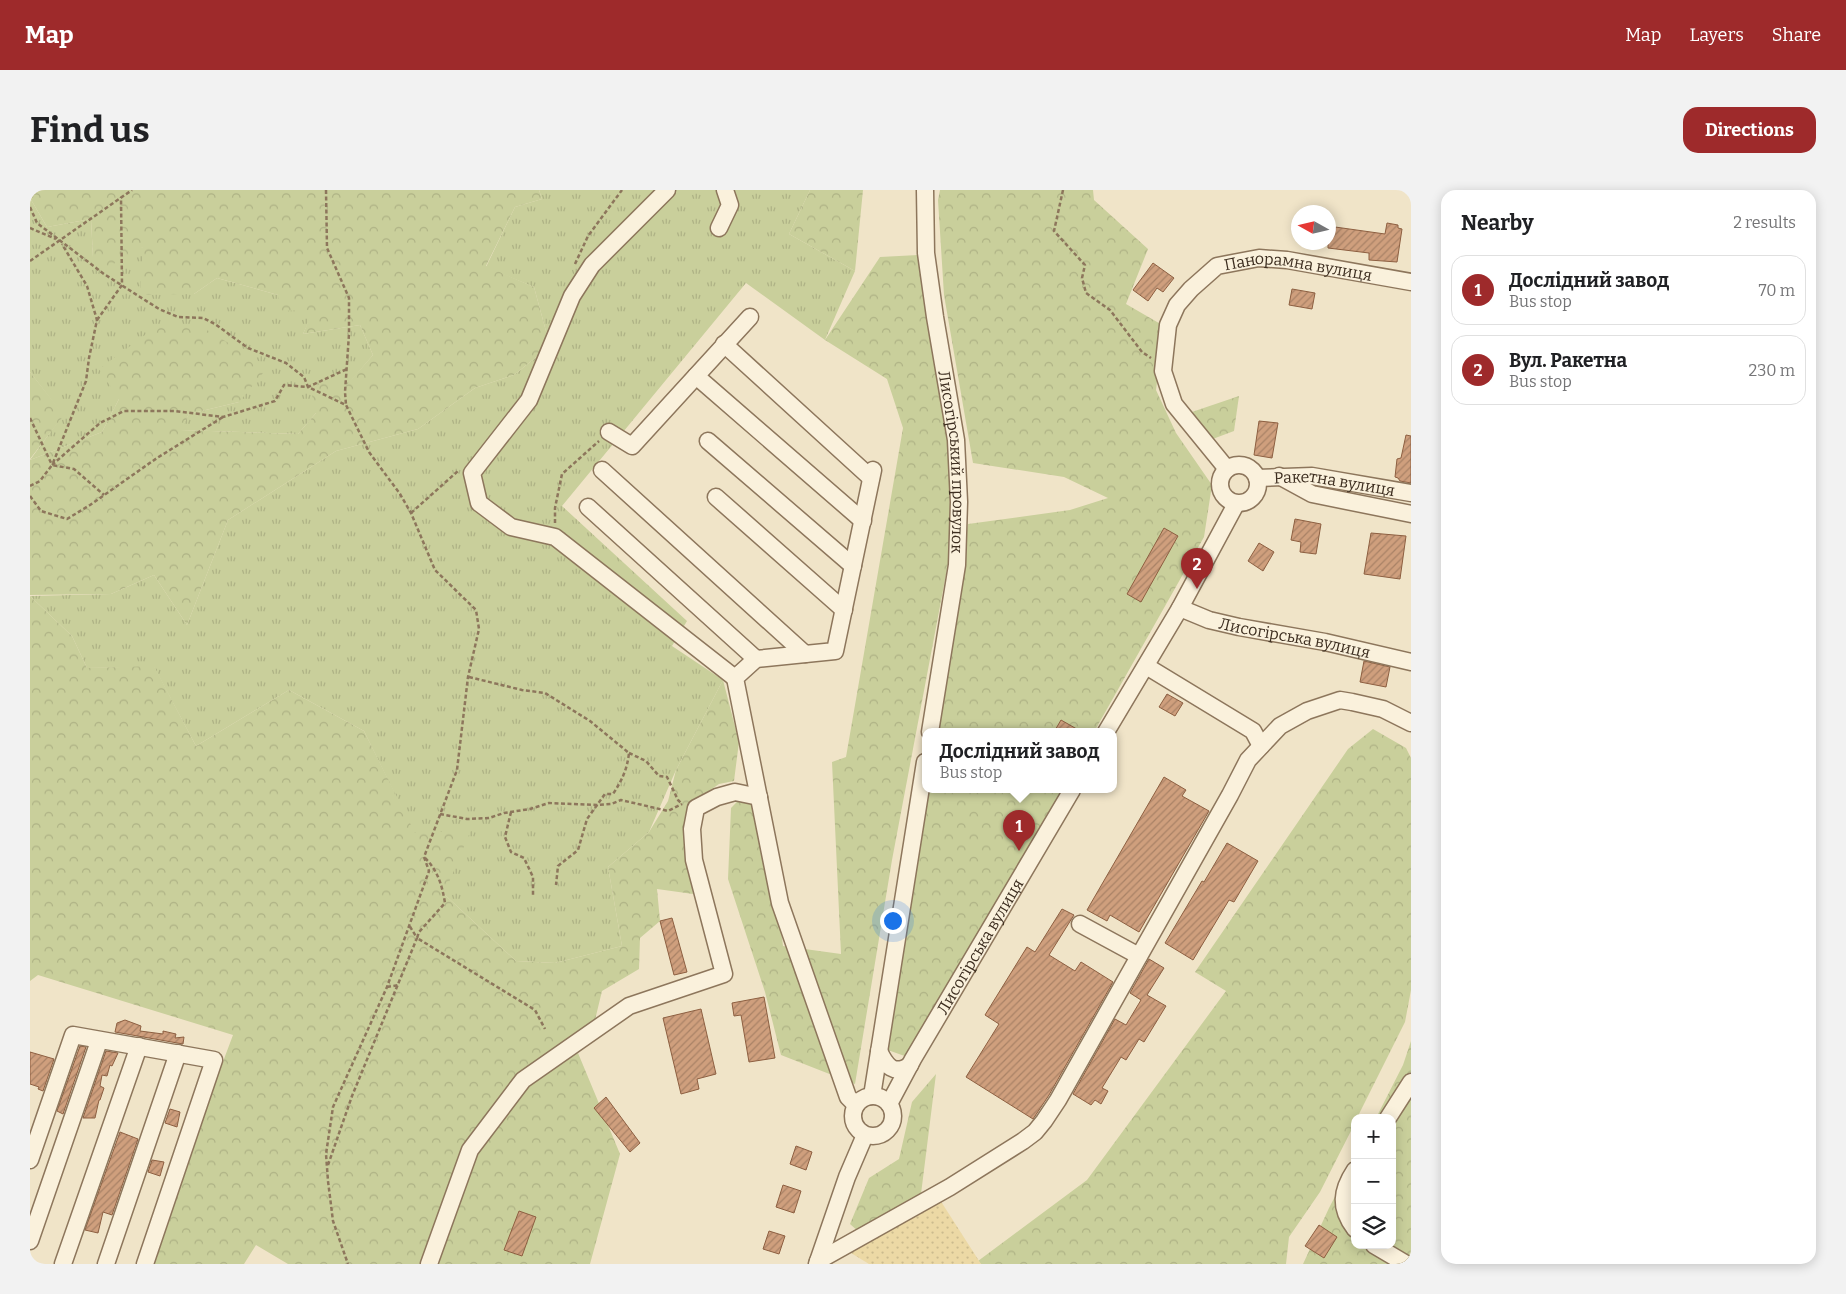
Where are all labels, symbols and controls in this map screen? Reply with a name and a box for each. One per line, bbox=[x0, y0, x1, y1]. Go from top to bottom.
text: Map bbox=[25, 21, 74, 49]
text: Map bbox=[1625, 24, 1661, 46]
text: Layers bbox=[1689, 24, 1744, 46]
text: Share bbox=[1772, 24, 1821, 46]
button: Directions bbox=[1683, 107, 1816, 153]
text: Find us bbox=[30, 109, 150, 151]
north arrow bbox=[1291, 205, 1336, 250]
text: Nearby bbox=[1461, 210, 1534, 236]
text: 2 results bbox=[1733, 213, 1796, 232]
street label: Панорамна вулиця bbox=[1222, 249, 1374, 285]
text: Дослідний завод bbox=[1509, 269, 1669, 292]
text: 1 bbox=[1475, 281, 1481, 300]
text: 70 m bbox=[1759, 281, 1795, 300]
text: Bus stop bbox=[1509, 292, 1572, 311]
text: Вул. Ракетна bbox=[1509, 349, 1627, 372]
text: 2 bbox=[1473, 361, 1483, 380]
text: 230 m bbox=[1748, 361, 1795, 380]
street label: Лисогірський провулок bbox=[934, 369, 968, 554]
text: Bus stop bbox=[1509, 372, 1572, 391]
street label: Ракетна вулиця bbox=[1274, 467, 1397, 500]
pin: 2 bbox=[1181, 548, 1213, 589]
street label: Лисогірська вулиця bbox=[1217, 614, 1372, 662]
popup bbox=[922, 728, 1117, 793]
text: Дослідний завод bbox=[939, 740, 1100, 763]
text: Bus stop bbox=[939, 763, 1002, 782]
pin: 1 bbox=[1003, 810, 1035, 851]
street label: Лисогірська вулиця bbox=[933, 875, 1027, 1017]
your location bbox=[880, 908, 906, 934]
map controls bbox=[1351, 1114, 1396, 1249]
button: + bbox=[1351, 1114, 1396, 1159]
button: − bbox=[1351, 1159, 1396, 1204]
button: layers bbox=[1351, 1204, 1396, 1249]

